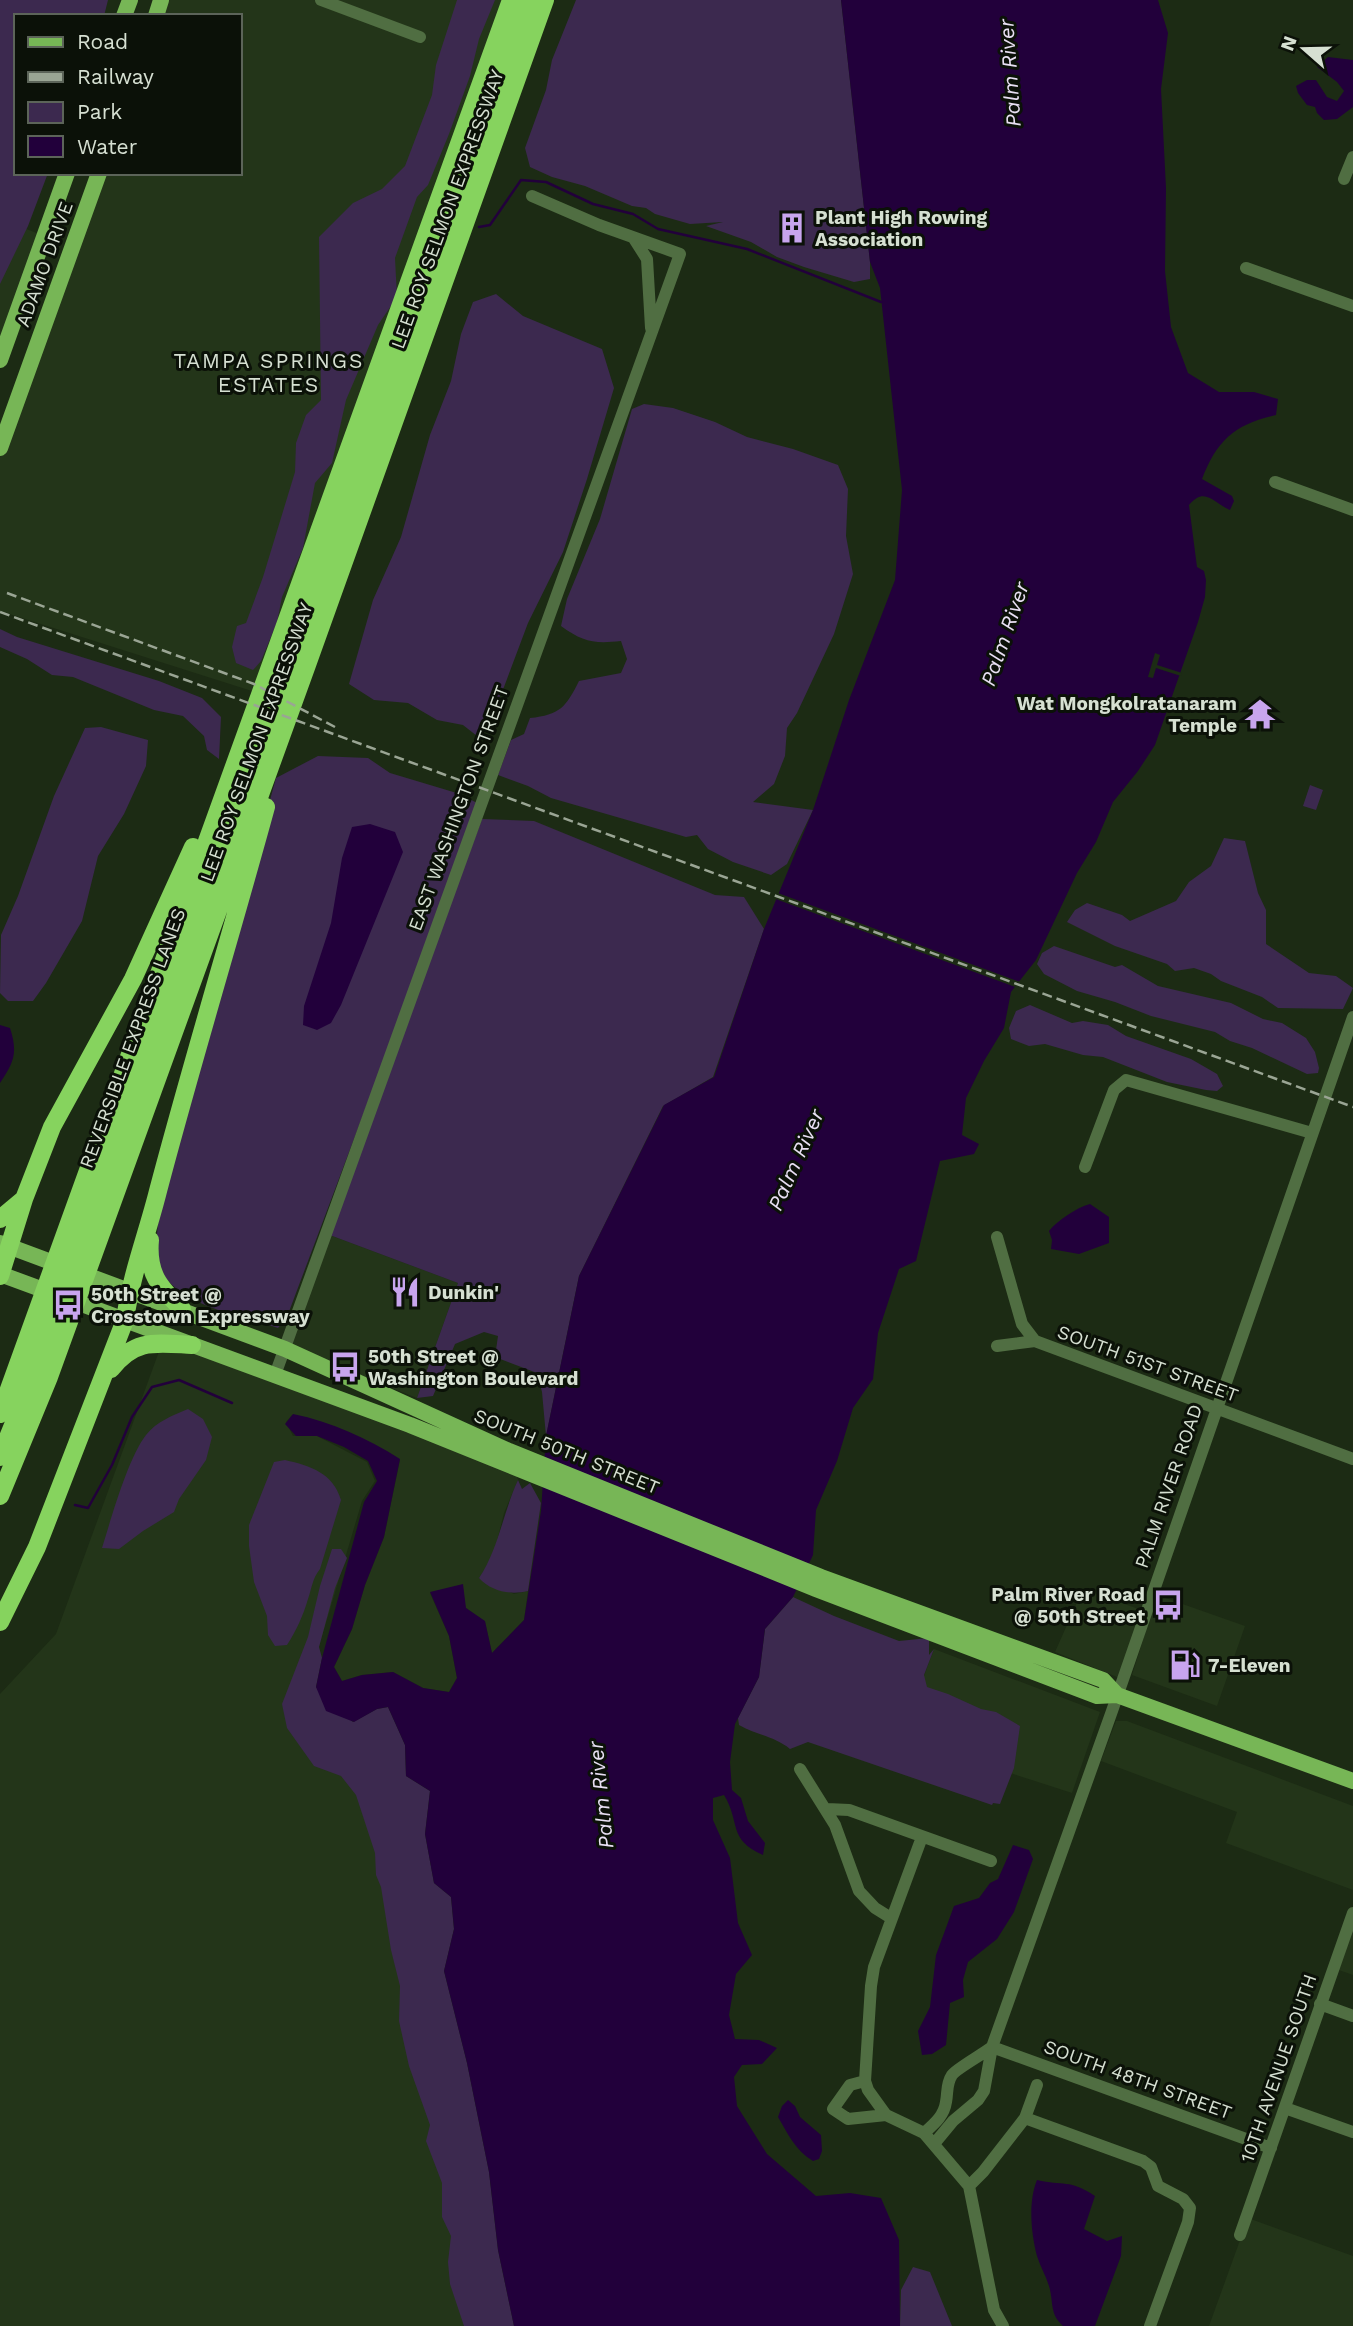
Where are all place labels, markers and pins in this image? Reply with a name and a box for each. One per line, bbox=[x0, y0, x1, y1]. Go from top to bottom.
place label: Plant High Rowing Association bbox=[815, 206, 988, 251]
building icon: Plant High Rowing Association bbox=[775, 211, 809, 245]
place label: Wat Mongkolratanaram Temple bbox=[1017, 692, 1237, 737]
temple icon: Wat Mongkolratanaram Temple bbox=[1243, 697, 1277, 731]
restaurant icon: Dunkin' bbox=[388, 1275, 422, 1309]
place label: Dunkin' bbox=[428, 1281, 499, 1304]
place label: 50th Street @ Crosstown Expressway bbox=[91, 1283, 310, 1328]
bus stop icon: 50th Street @ Crosstown Expressway bbox=[51, 1288, 85, 1322]
place label: 50th Street @ Washington Boulevard bbox=[368, 1345, 578, 1390]
bus stop icon: 50th Street @ Washington Boulevard bbox=[328, 1350, 362, 1384]
place label: Palm River Road @ 50th Street bbox=[991, 1583, 1146, 1628]
bus stop icon: Palm River Road @ 50th Street bbox=[1151, 1588, 1185, 1622]
fuel station icon: 7-Eleven bbox=[1168, 1648, 1202, 1682]
place label: 7-Eleven bbox=[1208, 1654, 1291, 1677]

